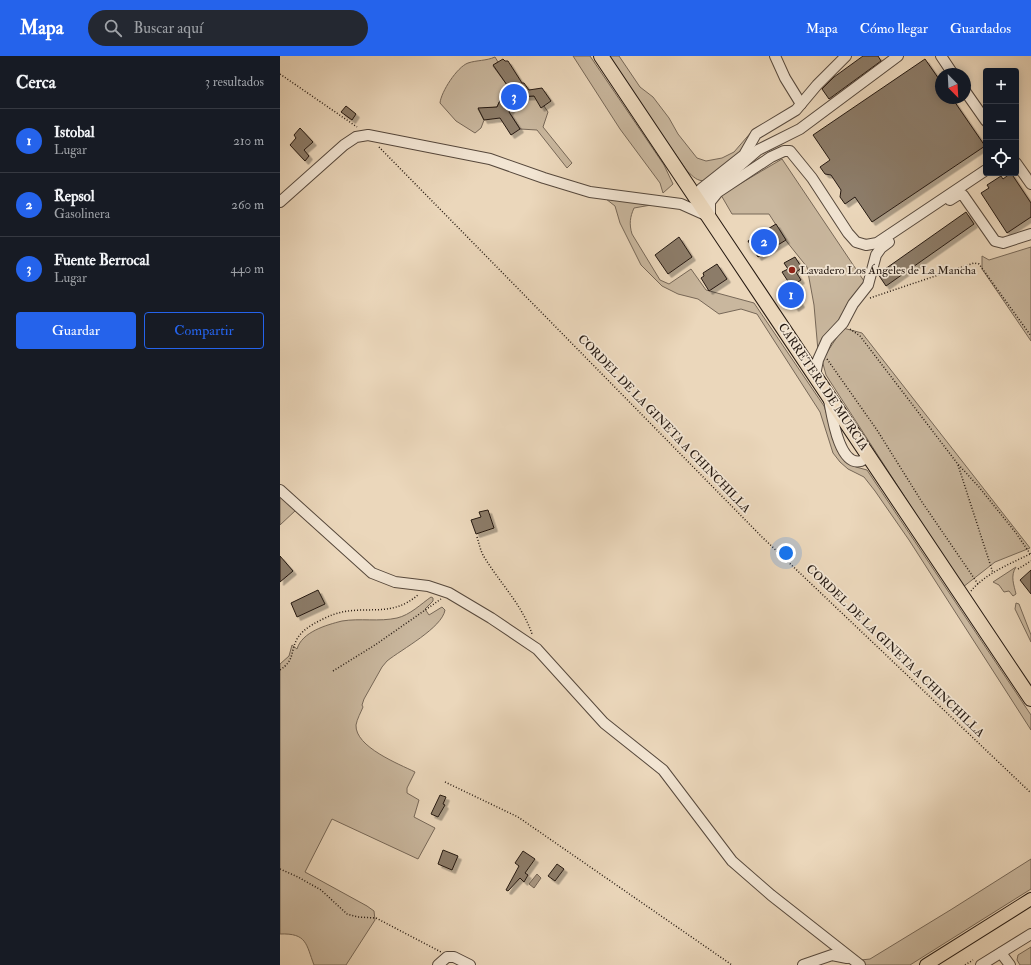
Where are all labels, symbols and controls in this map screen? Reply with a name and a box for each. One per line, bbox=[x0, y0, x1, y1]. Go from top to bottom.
search box bbox=[88, 10, 368, 46]
text: Mapa bbox=[20, 16, 64, 40]
icon: search bbox=[102, 17, 124, 39]
text: Buscar aquí bbox=[134, 19, 203, 38]
text: Mapa bbox=[806, 20, 838, 37]
text: Cómo llegar bbox=[860, 20, 928, 37]
text: Guardados bbox=[950, 20, 1011, 37]
north arrow bbox=[935, 68, 971, 104]
map controls bbox=[983, 68, 1019, 176]
button: + bbox=[983, 68, 1019, 104]
text: Cerca bbox=[16, 72, 56, 93]
text: 3 resultados bbox=[205, 74, 264, 90]
pin: 3 bbox=[501, 82, 527, 112]
button: − bbox=[983, 104, 1019, 140]
text: Istobal bbox=[54, 123, 95, 142]
text: 1 bbox=[27, 133, 31, 149]
text: 210 m bbox=[233, 133, 264, 149]
button: locate bbox=[983, 140, 1019, 176]
text: Lugar bbox=[54, 142, 87, 158]
text: Repsol bbox=[54, 187, 95, 206]
text: 2 bbox=[26, 197, 32, 213]
text: 260 m bbox=[231, 197, 264, 213]
text: Gasolinera bbox=[54, 206, 110, 222]
pin: 2 bbox=[751, 227, 777, 257]
text: Fuente Berrocal bbox=[54, 251, 150, 270]
text: 3 bbox=[27, 261, 32, 277]
text: 440 m bbox=[230, 261, 264, 277]
place label: Lavadero Los Ángeles de La Mancha bbox=[800, 263, 977, 278]
marker: Lavadero Los Ángeles de La Mancha bbox=[787, 265, 797, 275]
text: Lugar bbox=[54, 270, 87, 286]
pin: 1 bbox=[778, 280, 804, 310]
button: Guardar bbox=[16, 312, 136, 349]
button: Compartir bbox=[144, 312, 264, 349]
street label: CARRETERA DE MURCIA bbox=[775, 320, 872, 454]
street label: CORDEL DE LA GINETA A CHINCHILLA bbox=[574, 332, 754, 517]
your location bbox=[776, 543, 796, 563]
street label: CORDEL DE LA GINETA A CHINCHILLA bbox=[803, 561, 988, 741]

